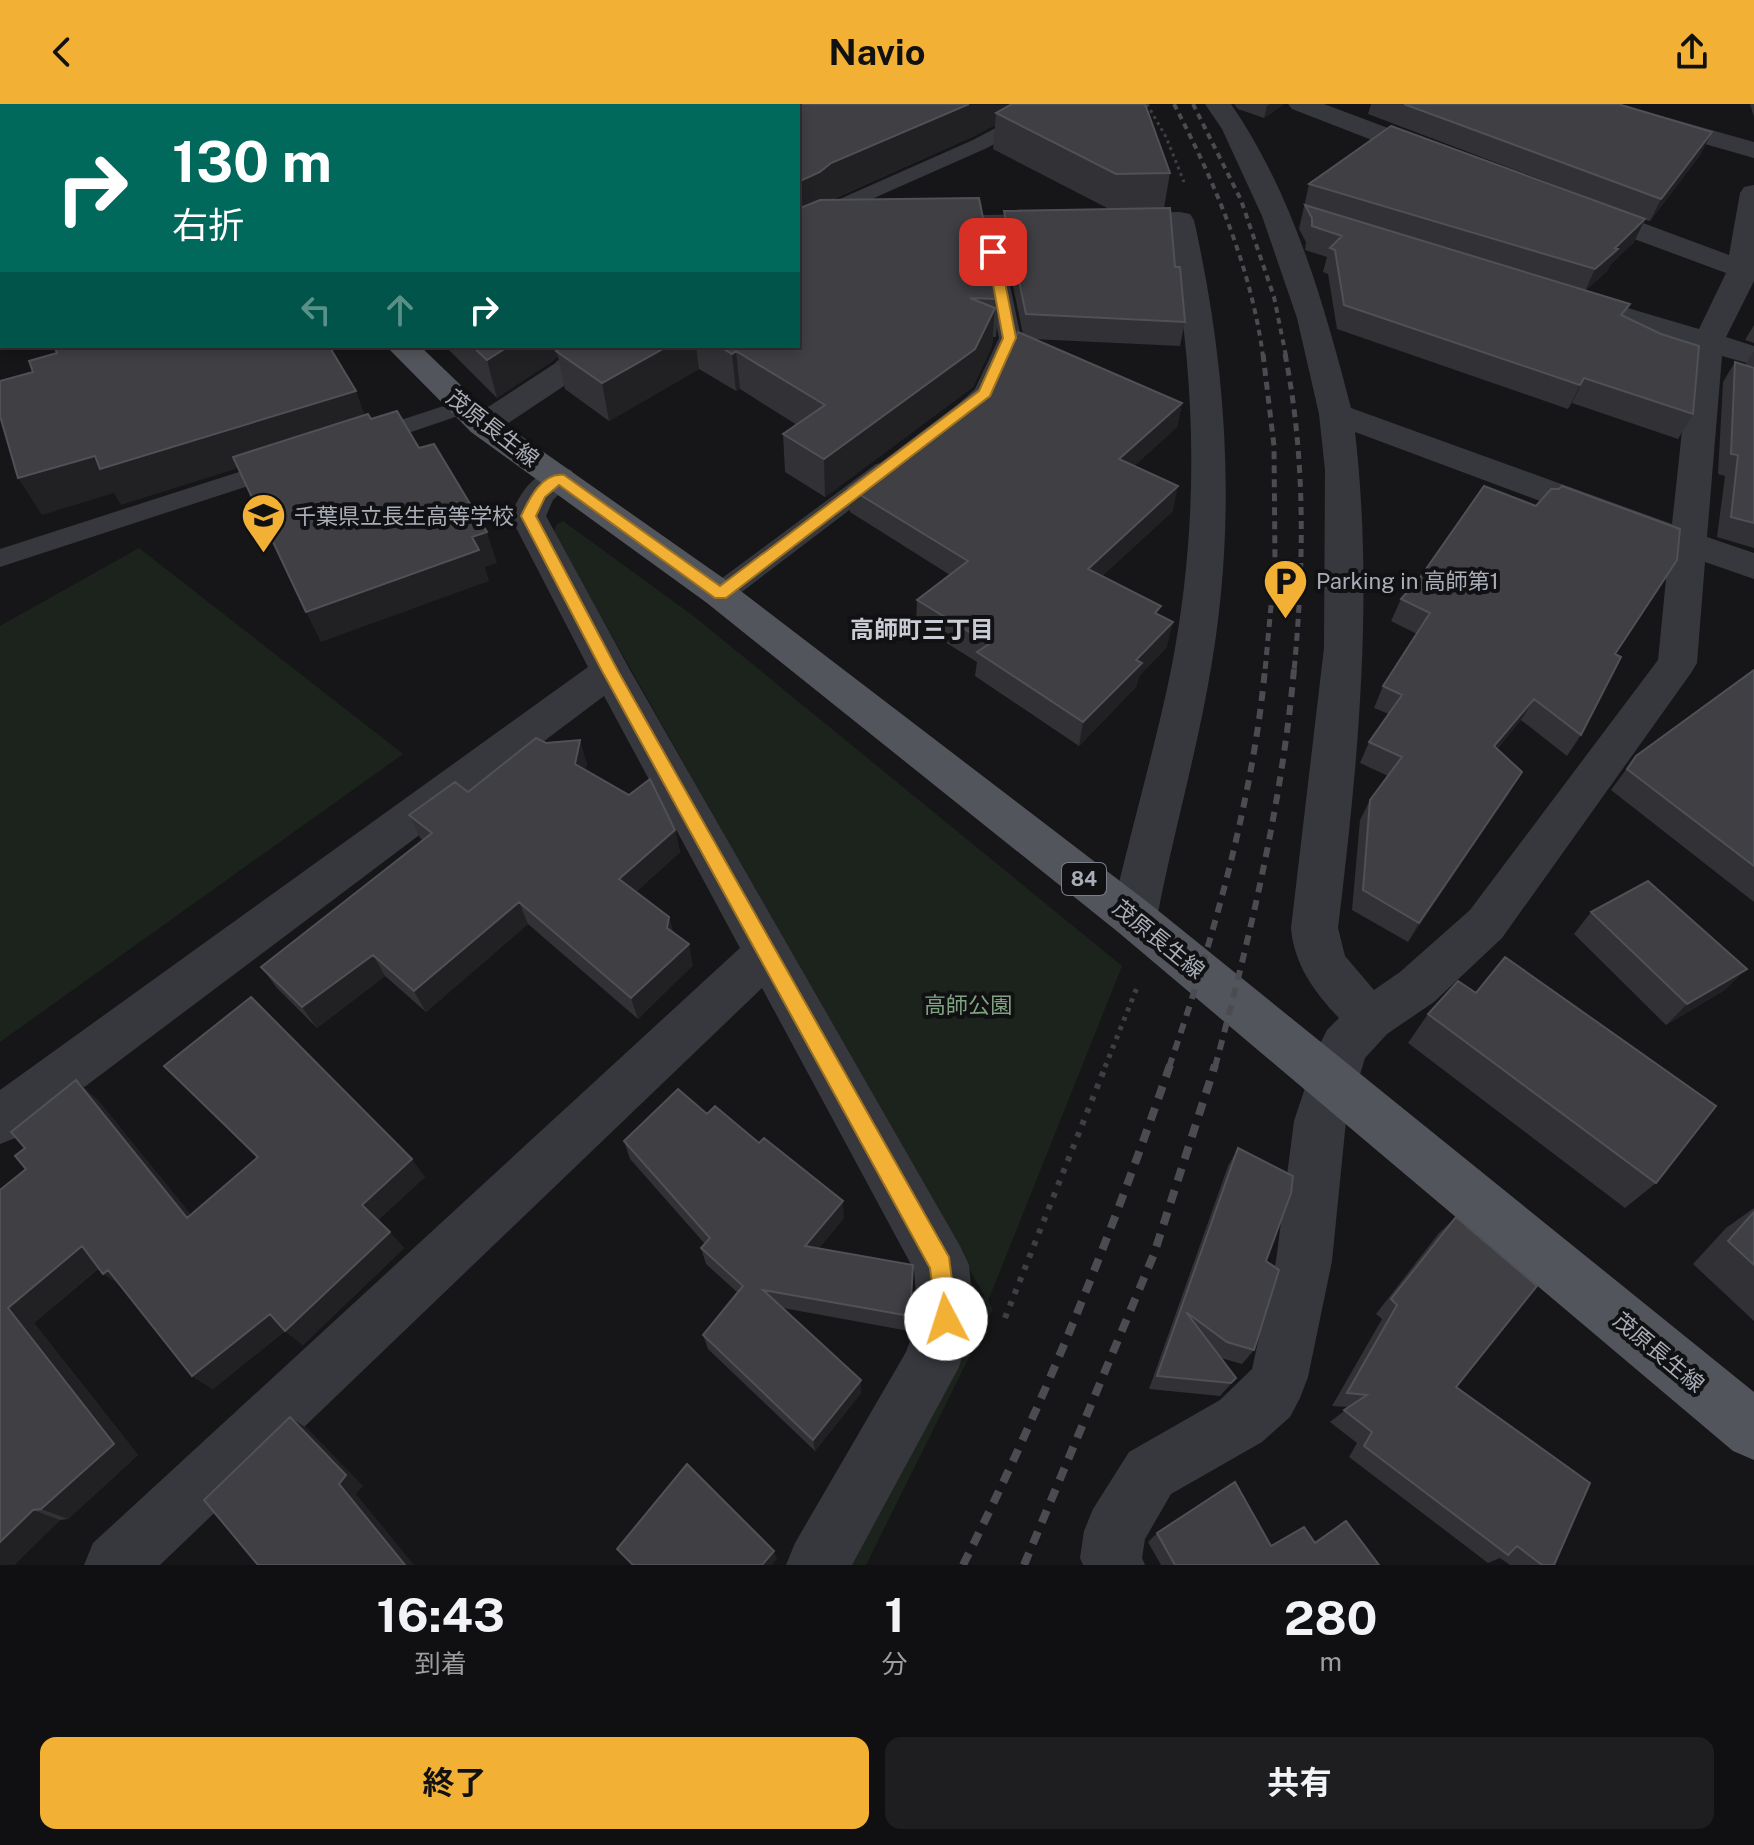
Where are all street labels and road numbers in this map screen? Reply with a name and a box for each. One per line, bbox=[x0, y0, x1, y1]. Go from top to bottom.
street label: 茂原長生線 bbox=[442, 384, 544, 472]
road number: 84 bbox=[1062, 863, 1106, 895]
street label: 茂原長生線 bbox=[1108, 894, 1210, 984]
street label: 茂原長生線 bbox=[1609, 1307, 1709, 1397]

